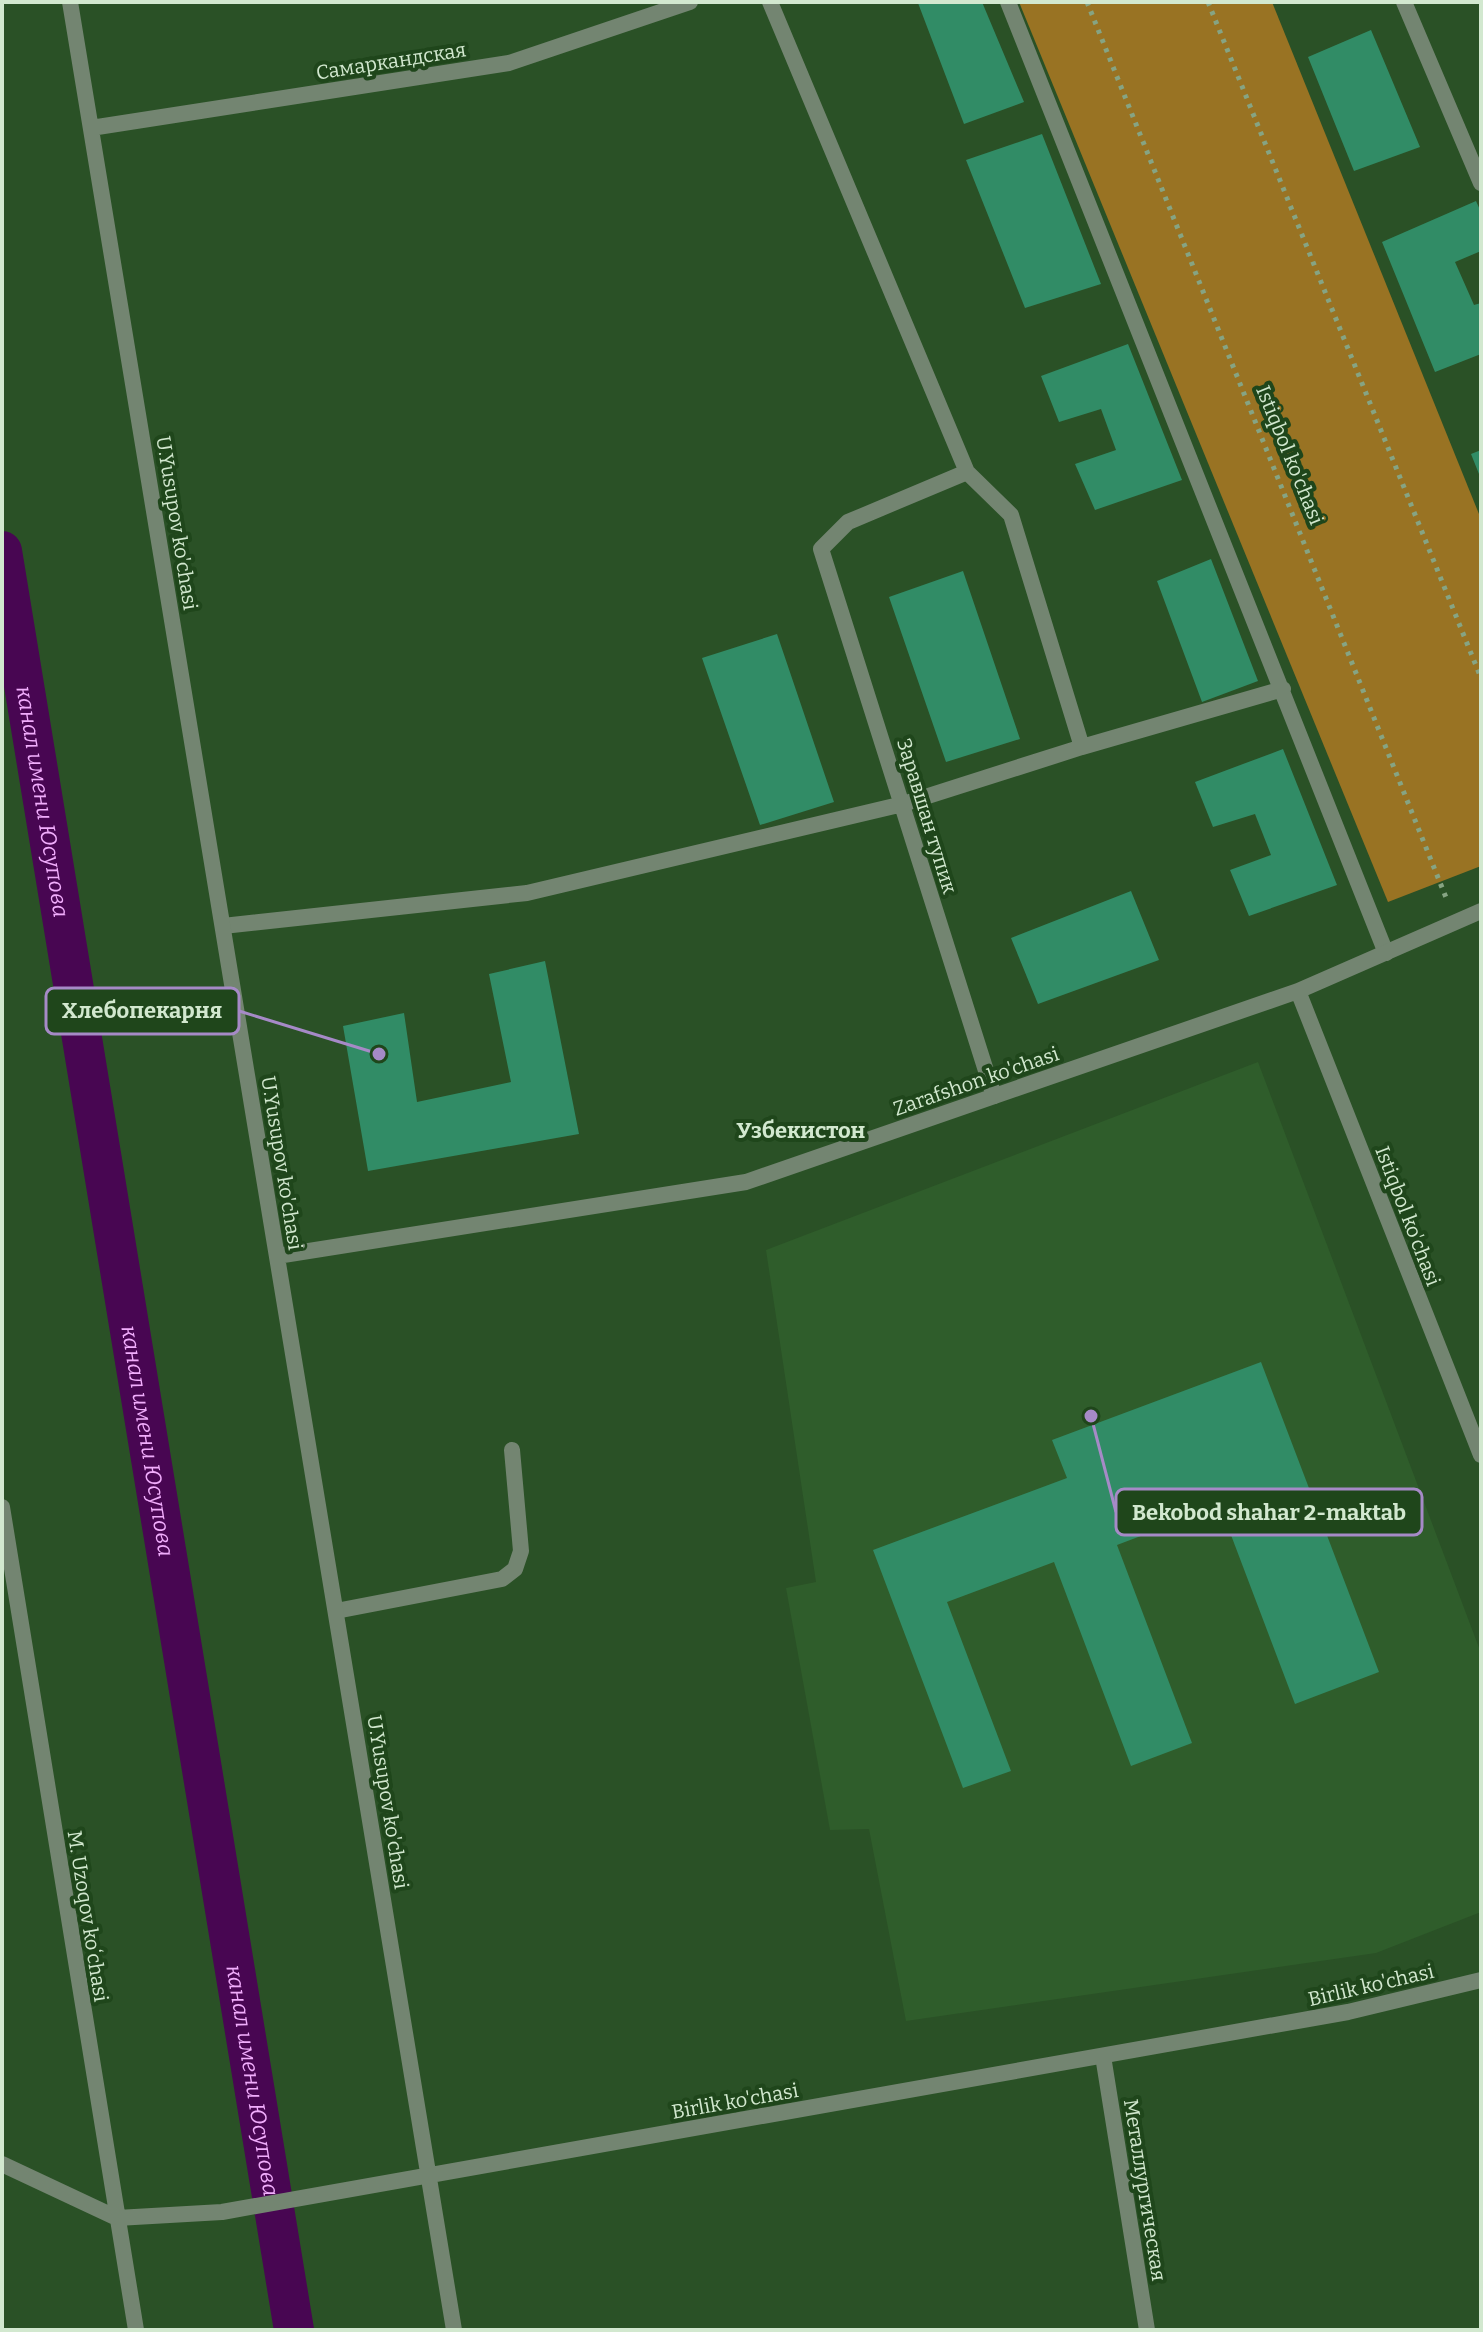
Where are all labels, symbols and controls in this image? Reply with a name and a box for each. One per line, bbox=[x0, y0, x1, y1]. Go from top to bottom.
street label: Самаркандская bbox=[314, 37, 468, 85]
street label: Istiqbol ko'chasi bbox=[1251, 382, 1329, 528]
street label: U.Yusupov ko'chasi bbox=[151, 434, 203, 612]
water label: канал имени Юсупова bbox=[10, 684, 75, 919]
street label: Заравшан тупик bbox=[892, 735, 962, 897]
callout: Хлебопекарня bbox=[46, 988, 239, 1034]
text: Хлебопекарня bbox=[62, 997, 222, 1024]
street label: Zarafshon ko'chasi bbox=[890, 1041, 1062, 1121]
street label: U.Yusupov ko'chasi bbox=[256, 1074, 308, 1252]
district label: Узбекистон bbox=[737, 1117, 866, 1144]
street label: Istiqbol ko'chasi bbox=[1370, 1143, 1446, 1289]
water label: канал имени Юсупова bbox=[115, 1324, 180, 1559]
callout: Bekobod shahar 2-maktab bbox=[1116, 1489, 1422, 1535]
text: Bekobod shahar 2-maktab bbox=[1132, 1499, 1406, 1526]
street label: U.Yusupov ko'chasi bbox=[362, 1713, 414, 1891]
street label: M. Uzoqov koʻchasi bbox=[63, 1829, 113, 2003]
street label: Birlik ko'chasi bbox=[1306, 1959, 1436, 2011]
water label: канал имени Юсупова bbox=[220, 1963, 285, 2198]
street label: Birlik ko'chasi bbox=[670, 2078, 800, 2124]
street label: Металлургическая bbox=[1119, 2097, 1171, 2283]

